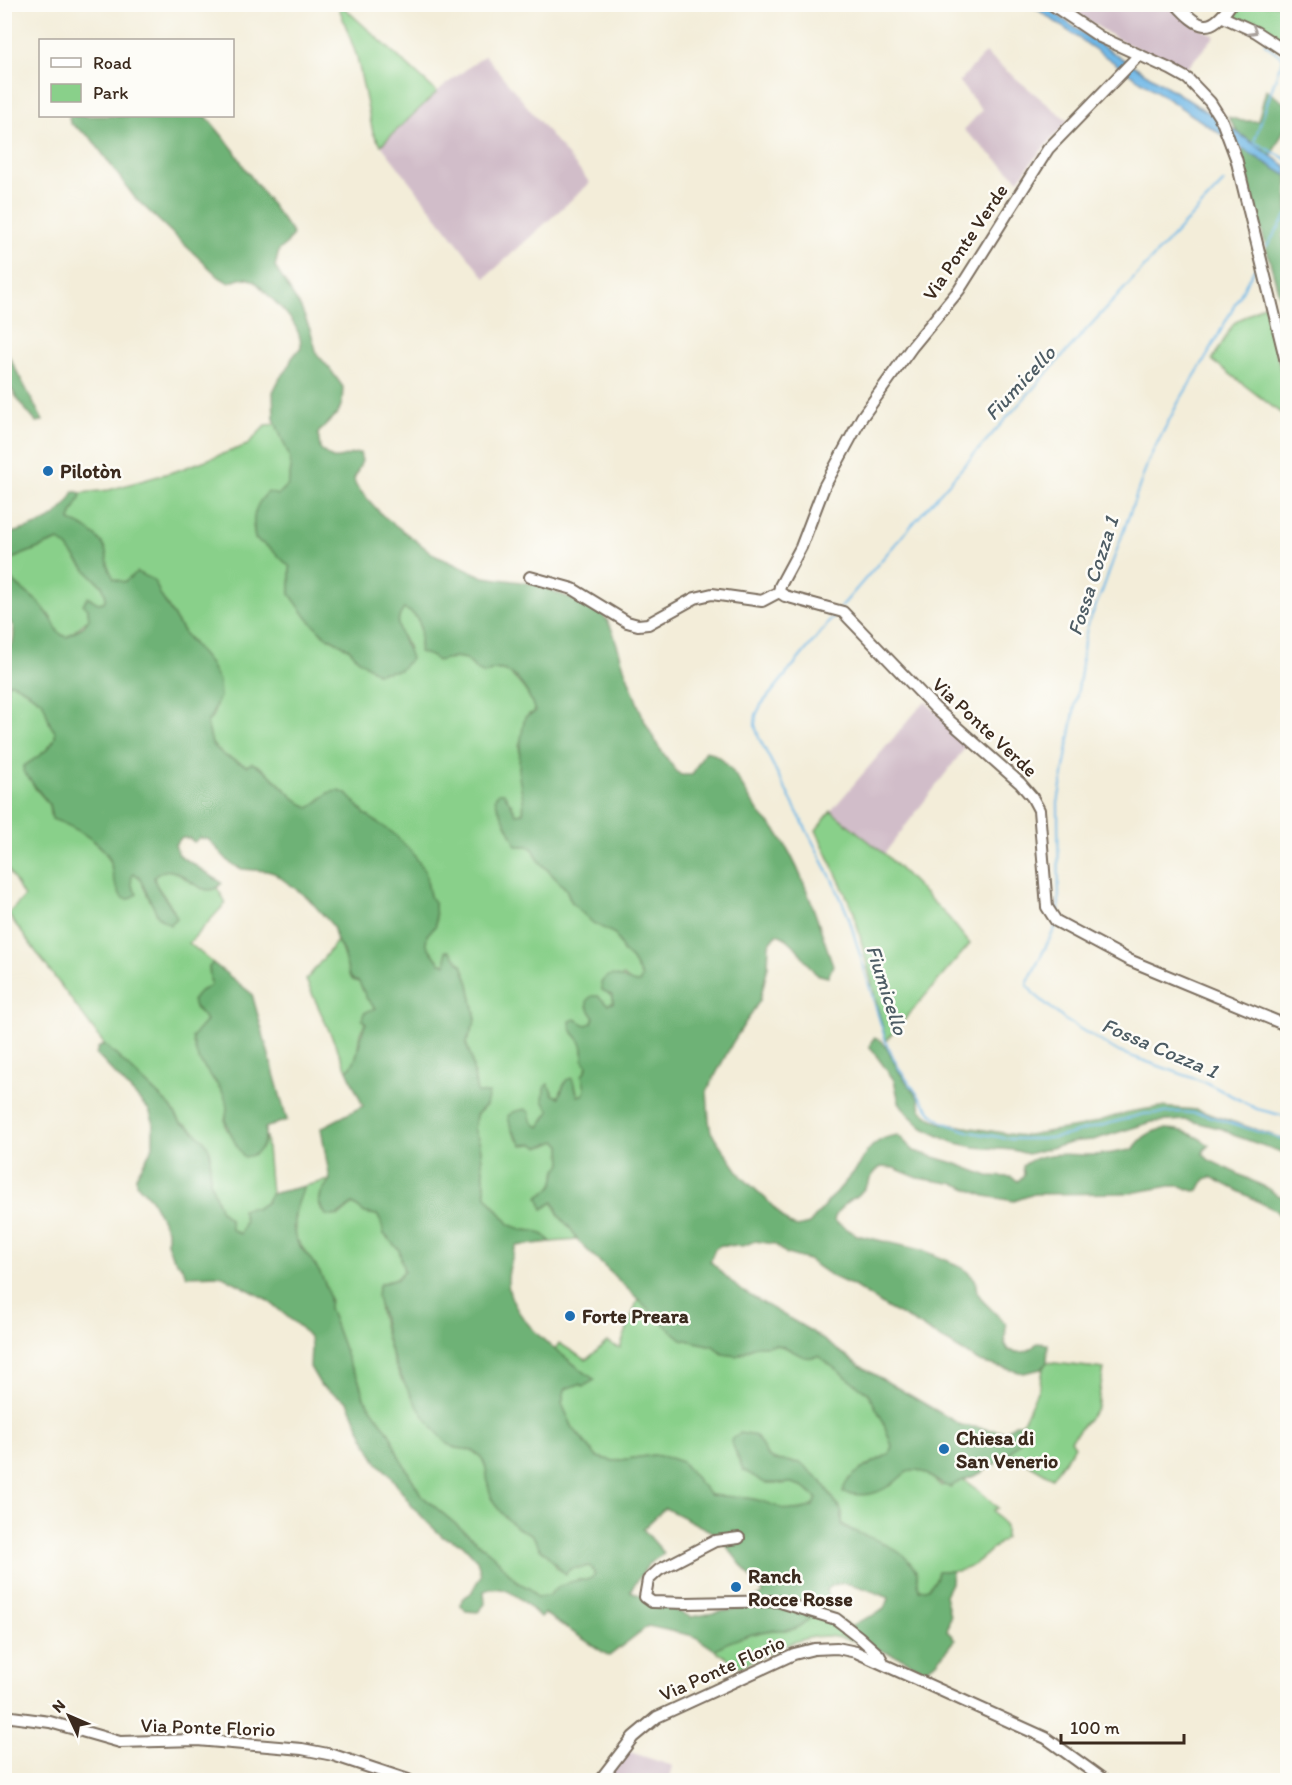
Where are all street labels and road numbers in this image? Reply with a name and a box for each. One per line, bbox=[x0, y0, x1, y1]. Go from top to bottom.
street label: Via Ponte Verde bbox=[917, 179, 1013, 305]
street label: Via Ponte Verde bbox=[927, 672, 1043, 782]
street label: Via Ponte Florio bbox=[656, 1630, 788, 1706]
street label: Via Ponte Florio bbox=[140, 1713, 276, 1741]

